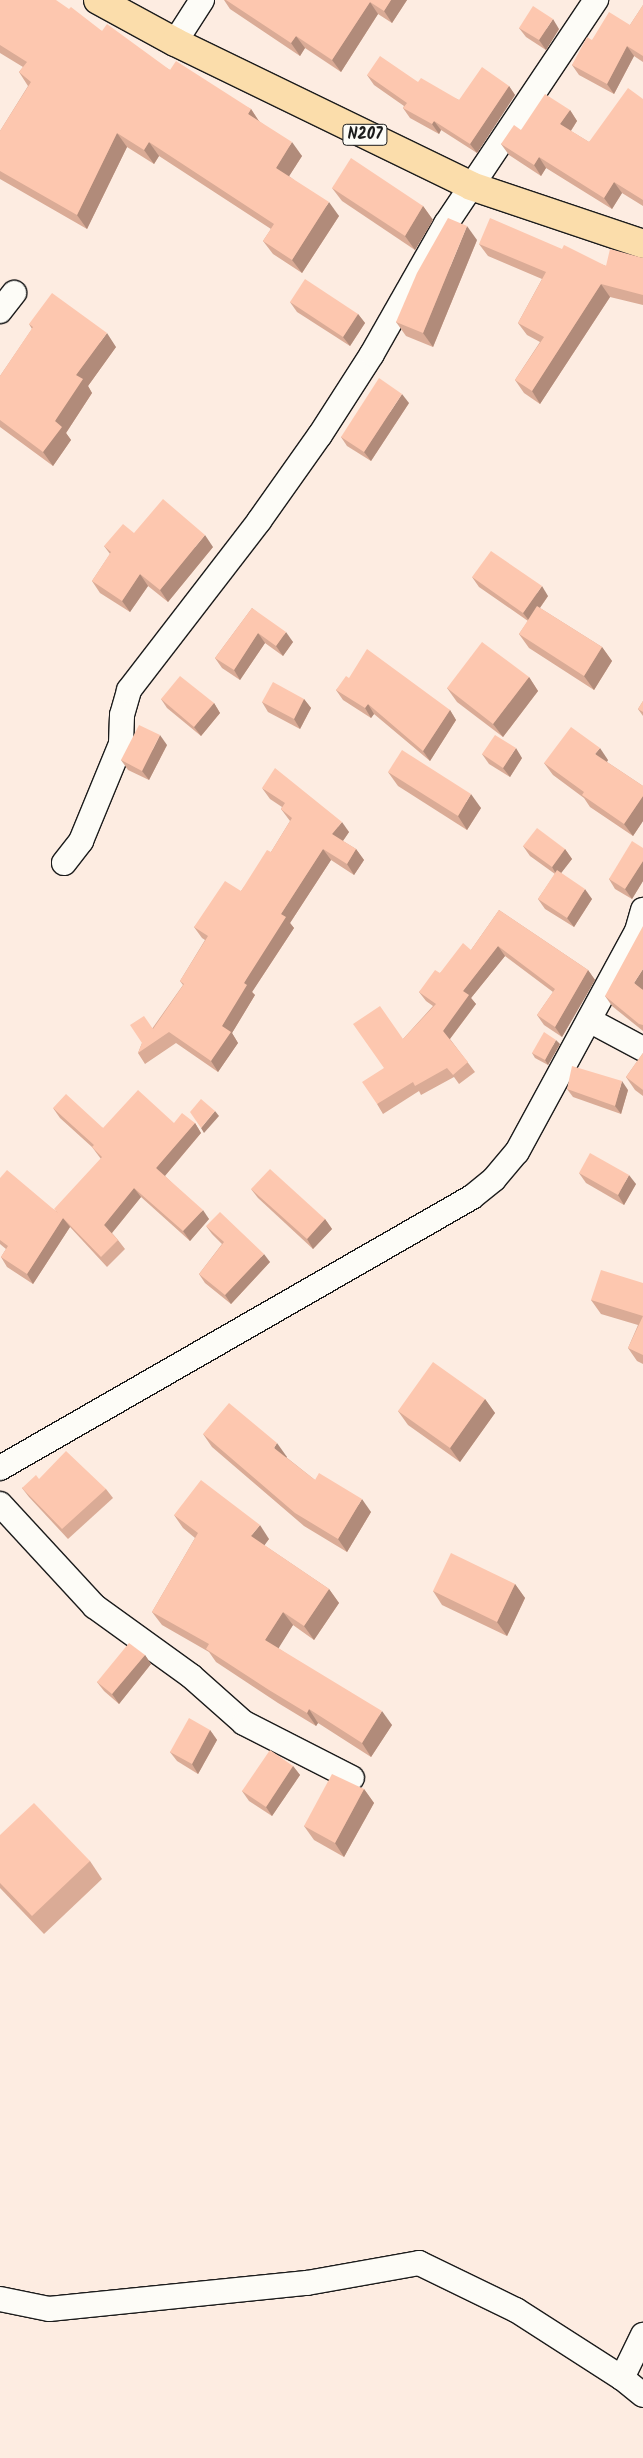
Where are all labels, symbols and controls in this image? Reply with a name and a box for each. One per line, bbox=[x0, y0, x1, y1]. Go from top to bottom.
road number: N207 bbox=[341, 122, 389, 148]

